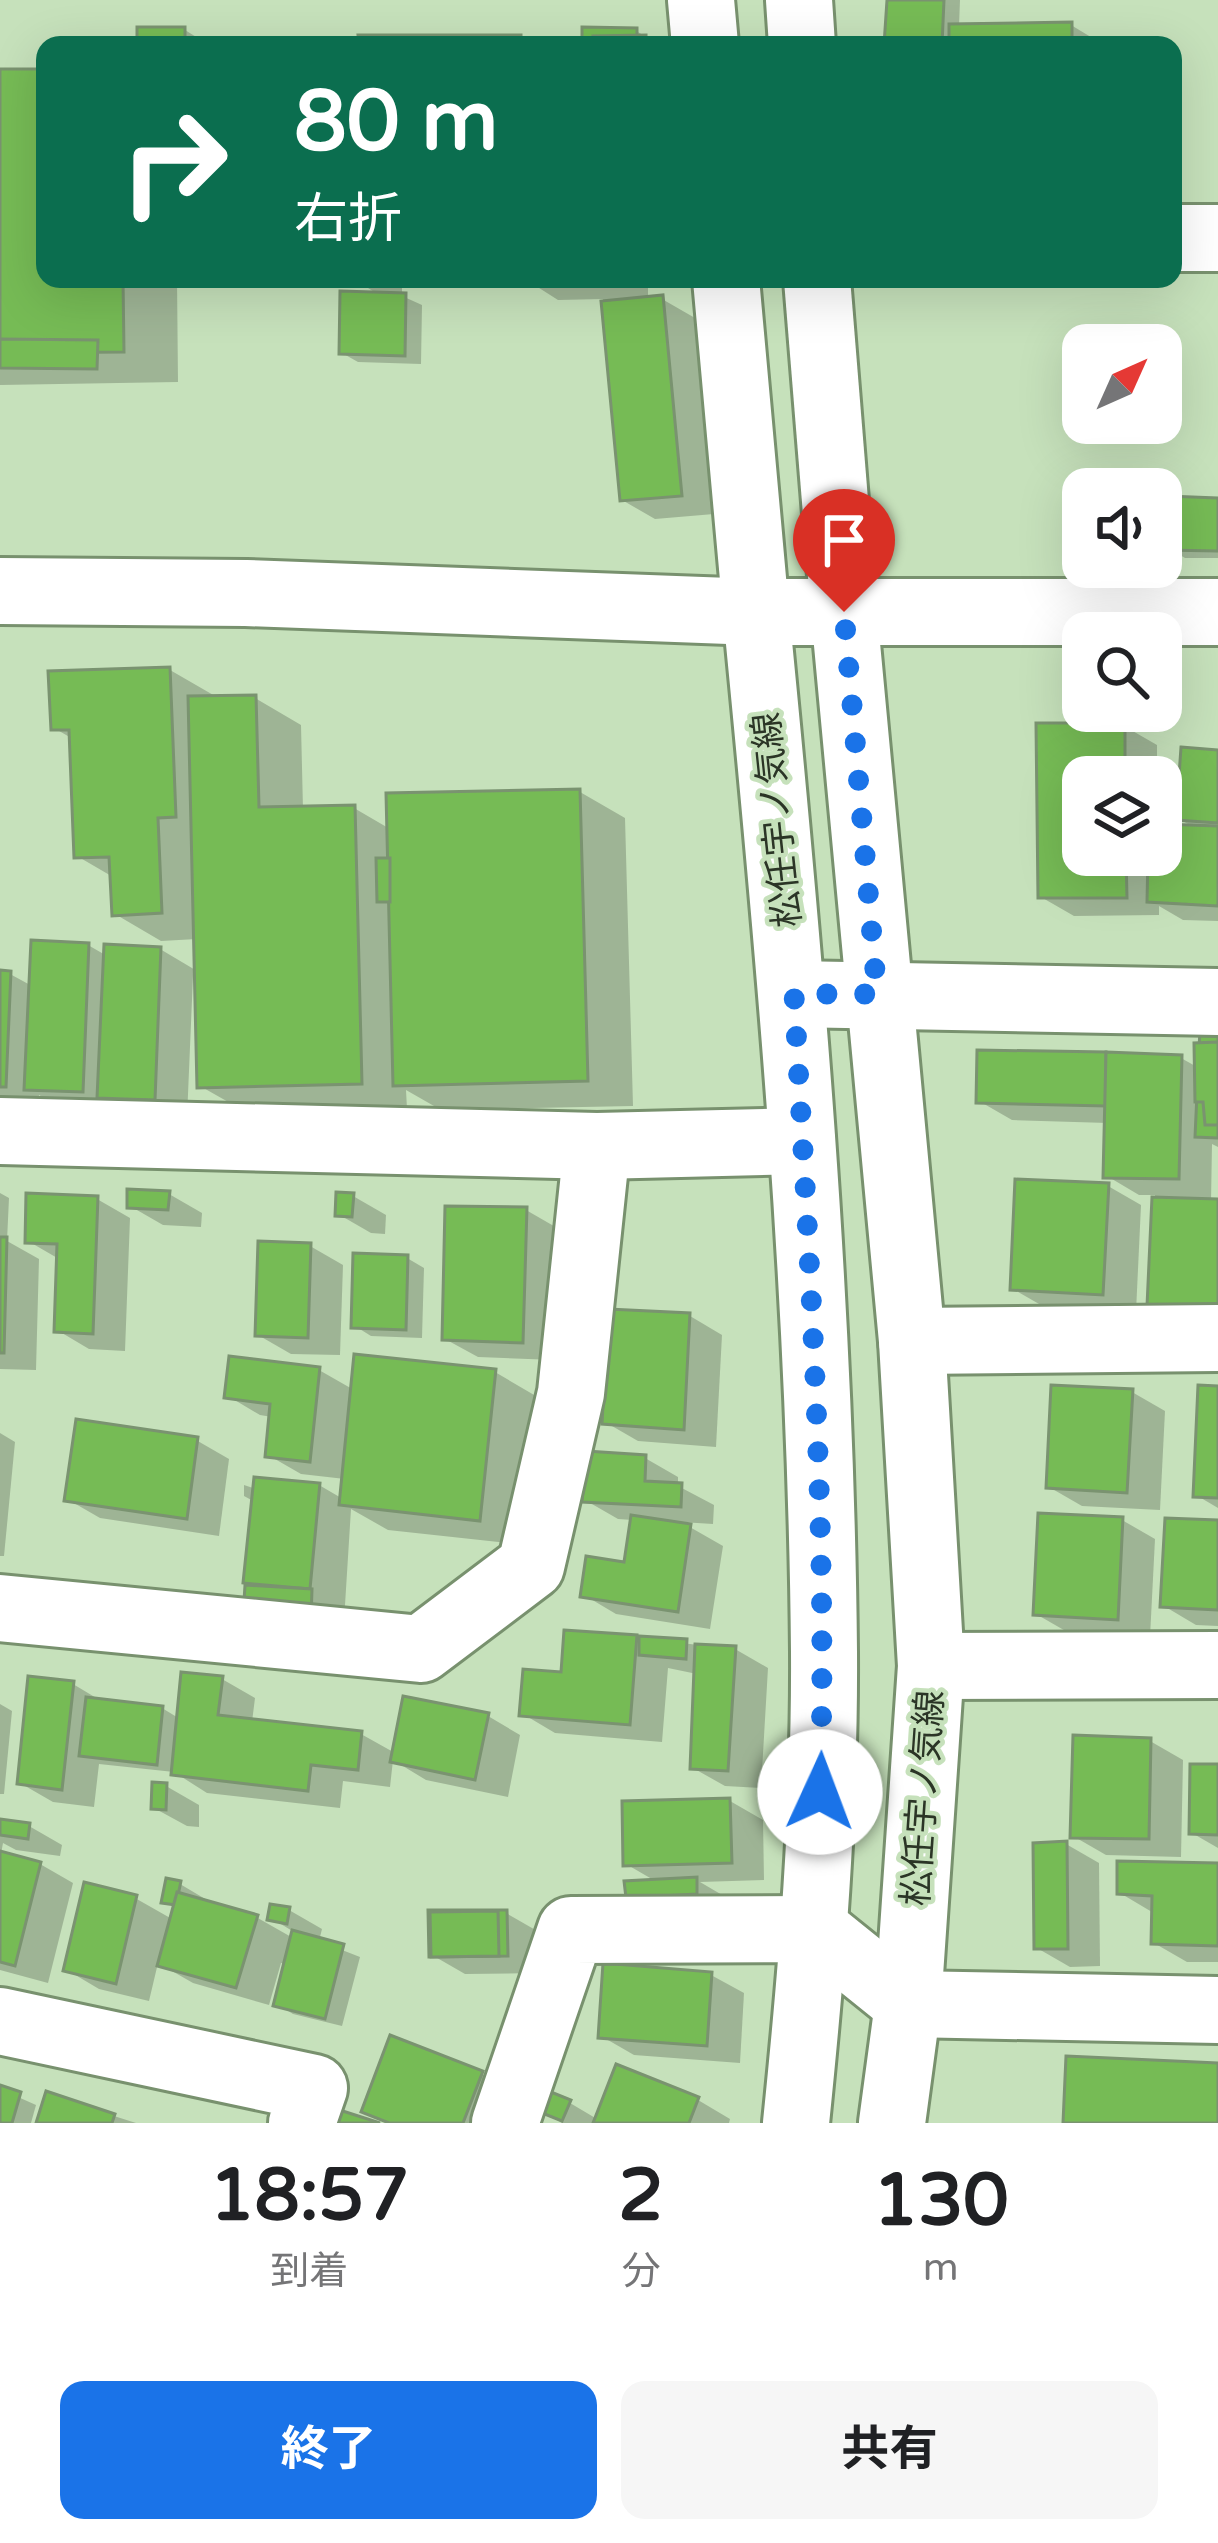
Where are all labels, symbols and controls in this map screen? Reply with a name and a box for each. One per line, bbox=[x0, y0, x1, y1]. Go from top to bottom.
text: 80 m bbox=[294, 72, 498, 173]
icon: right bbox=[96, 84, 252, 240]
text: 右折 bbox=[294, 187, 402, 252]
north arrow bbox=[1062, 324, 1182, 444]
map controls bbox=[1062, 324, 1182, 876]
button: sound bbox=[1062, 468, 1182, 588]
pin bbox=[793, 489, 895, 612]
icon: arrive bbox=[811, 507, 877, 573]
button: search bbox=[1062, 612, 1182, 732]
street label: 松任宇ノ気線 bbox=[745, 710, 810, 930]
button: layers bbox=[1062, 756, 1182, 876]
street label: 松任宇ノ気線 bbox=[895, 1689, 952, 1907]
position arrow bbox=[757, 1729, 883, 1855]
text: 18:57 bbox=[209, 2153, 409, 2240]
text: 2 bbox=[618, 2153, 664, 2240]
text: 130 bbox=[873, 2158, 1009, 2245]
text: m bbox=[923, 2244, 959, 2291]
text: 到着 bbox=[270, 2248, 348, 2295]
text: 分 bbox=[621, 2248, 660, 2295]
button: 終了 bbox=[60, 2381, 597, 2519]
button: 共有 bbox=[621, 2381, 1158, 2519]

